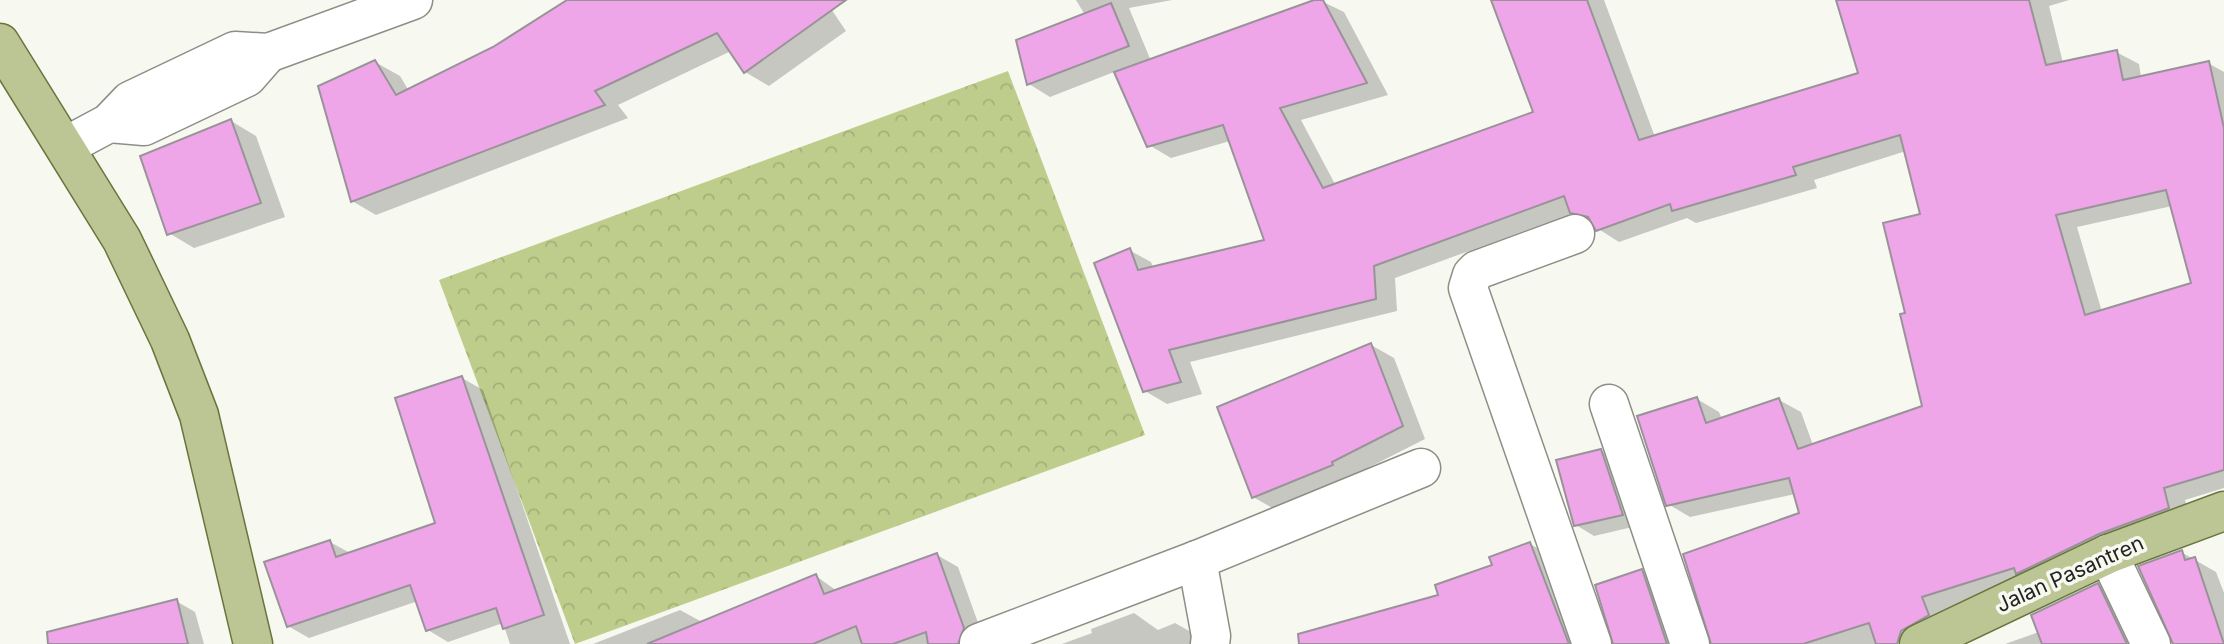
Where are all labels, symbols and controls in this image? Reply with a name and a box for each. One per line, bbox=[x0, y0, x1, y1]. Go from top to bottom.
street label: Jalan Pasantren bbox=[1992, 530, 2147, 617]

